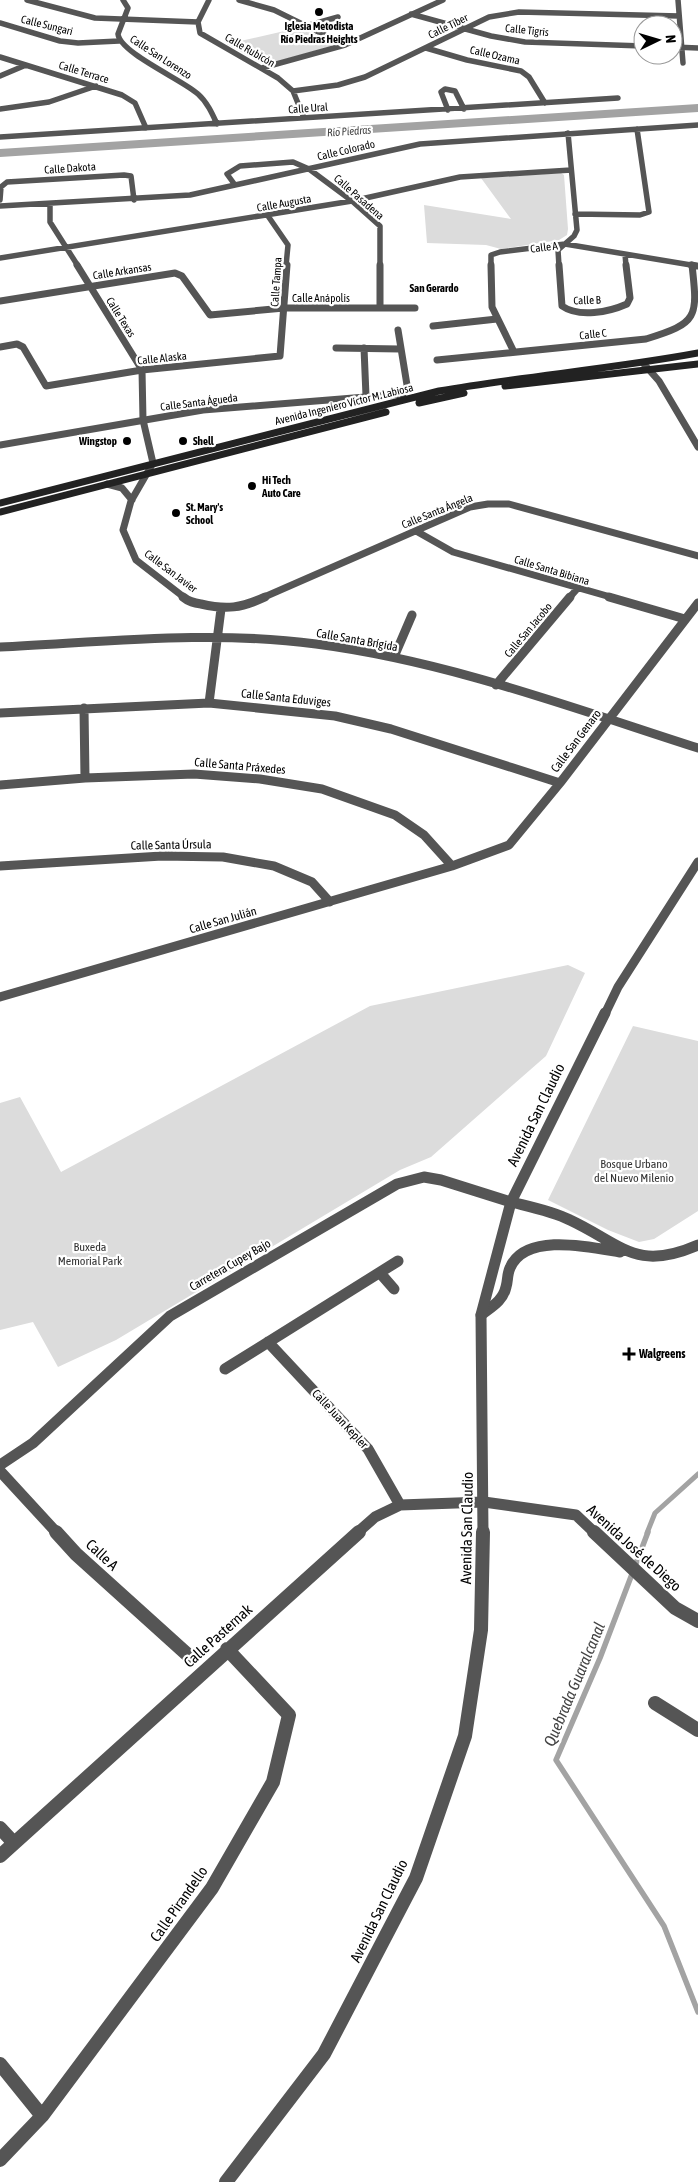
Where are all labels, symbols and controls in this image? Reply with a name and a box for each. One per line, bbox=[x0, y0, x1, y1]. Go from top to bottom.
marker: Iglesia Metodista Río Piedras Heights bbox=[313, 6, 325, 18]
street label: Calle Tíber bbox=[426, 11, 471, 41]
street label: Calle Sungari bbox=[20, 13, 74, 37]
north arrow bbox=[633, 15, 683, 65]
place label: Iglesia Metodista Río Piedras Heights bbox=[280, 20, 358, 45]
street label: Calle Tigris bbox=[505, 22, 550, 38]
street label: Calle Rubicón bbox=[223, 31, 277, 69]
street label: Calle San Lorenzo bbox=[128, 33, 194, 81]
text: N bbox=[663, 34, 679, 44]
street label: Calle Ozama bbox=[469, 43, 521, 67]
street label: Calle Terrace bbox=[57, 59, 111, 85]
street label: Calle Ural bbox=[288, 101, 328, 115]
water label: Río Piedras bbox=[326, 123, 372, 139]
street label: Calle Colorado bbox=[316, 138, 376, 162]
street label: Calle Dakota bbox=[44, 160, 96, 176]
street label: Calle Pasadena bbox=[332, 172, 386, 222]
street label: Calle Augusta bbox=[256, 192, 312, 214]
street label: Calle A bbox=[530, 239, 559, 255]
street label: Calle Tampa bbox=[268, 257, 284, 307]
street label: Calle Arkansas bbox=[92, 260, 152, 282]
district label: San Gerardo bbox=[409, 282, 459, 294]
street label: Calle Anápolis bbox=[292, 292, 350, 304]
street label: Calle B bbox=[573, 293, 602, 306]
street label: Calle Texas bbox=[104, 295, 138, 339]
street label: Calle C bbox=[579, 327, 607, 341]
street label: Calle Alaska bbox=[137, 349, 187, 367]
street label: Avenida Ingeniero Víctor M. Labiosa bbox=[274, 381, 414, 427]
street label: Calle Santa Águeda bbox=[160, 391, 238, 413]
place label: Wingstop bbox=[78, 435, 117, 447]
marker: Wingstop bbox=[121, 435, 133, 447]
marker: Shell bbox=[177, 435, 189, 447]
place label: Shell bbox=[193, 435, 215, 447]
place label: Hi Tech Auto Care bbox=[261, 474, 301, 499]
marker: Hi Tech Auto Care bbox=[246, 480, 258, 492]
street label: Calle Santa Ángela bbox=[400, 491, 474, 531]
place label: St. Mary's School bbox=[186, 501, 223, 526]
marker: St. Mary's School bbox=[170, 507, 182, 519]
street label: Calle San Javier bbox=[142, 547, 200, 595]
street label: Calle Santa Bibiana bbox=[513, 553, 591, 587]
street label: Calle San Jacobo bbox=[502, 600, 554, 660]
street label: Calle Santa Brígida bbox=[315, 626, 399, 654]
street label: Calle Santa Eduviges bbox=[240, 686, 332, 710]
street label: Calle San Genaro bbox=[548, 707, 604, 775]
street label: Calle Santa Práxedes bbox=[194, 755, 286, 777]
street label: Calle Santa Úrsula bbox=[130, 837, 212, 853]
street label: Calle San Julián bbox=[188, 904, 258, 936]
street label: Avenida San Claudio bbox=[503, 1061, 568, 1169]
park label: Bosque Urbano del Nuevo Milenio bbox=[594, 1157, 674, 1185]
street label: Carretera Cupey Bajo bbox=[187, 1236, 273, 1294]
park label: Buxeda Memorial Park bbox=[58, 1240, 123, 1268]
place label: Walgreens bbox=[638, 1347, 686, 1361]
marker: Walgreens bbox=[623, 1348, 635, 1360]
street label: Calle Juan Kepler bbox=[309, 1386, 371, 1452]
street label: Avenida San Claudio bbox=[457, 1472, 476, 1584]
street label: Avenida José de Diego bbox=[584, 1501, 685, 1594]
street label: Calle A bbox=[83, 1536, 122, 1574]
street label: Calle Pasternak bbox=[180, 1600, 256, 1671]
water label: Quebrada Guaralcanal bbox=[540, 1619, 608, 1749]
street label: Avenida San Claudio bbox=[346, 1857, 411, 1965]
street label: Calle Pirandello bbox=[146, 1863, 211, 1945]

